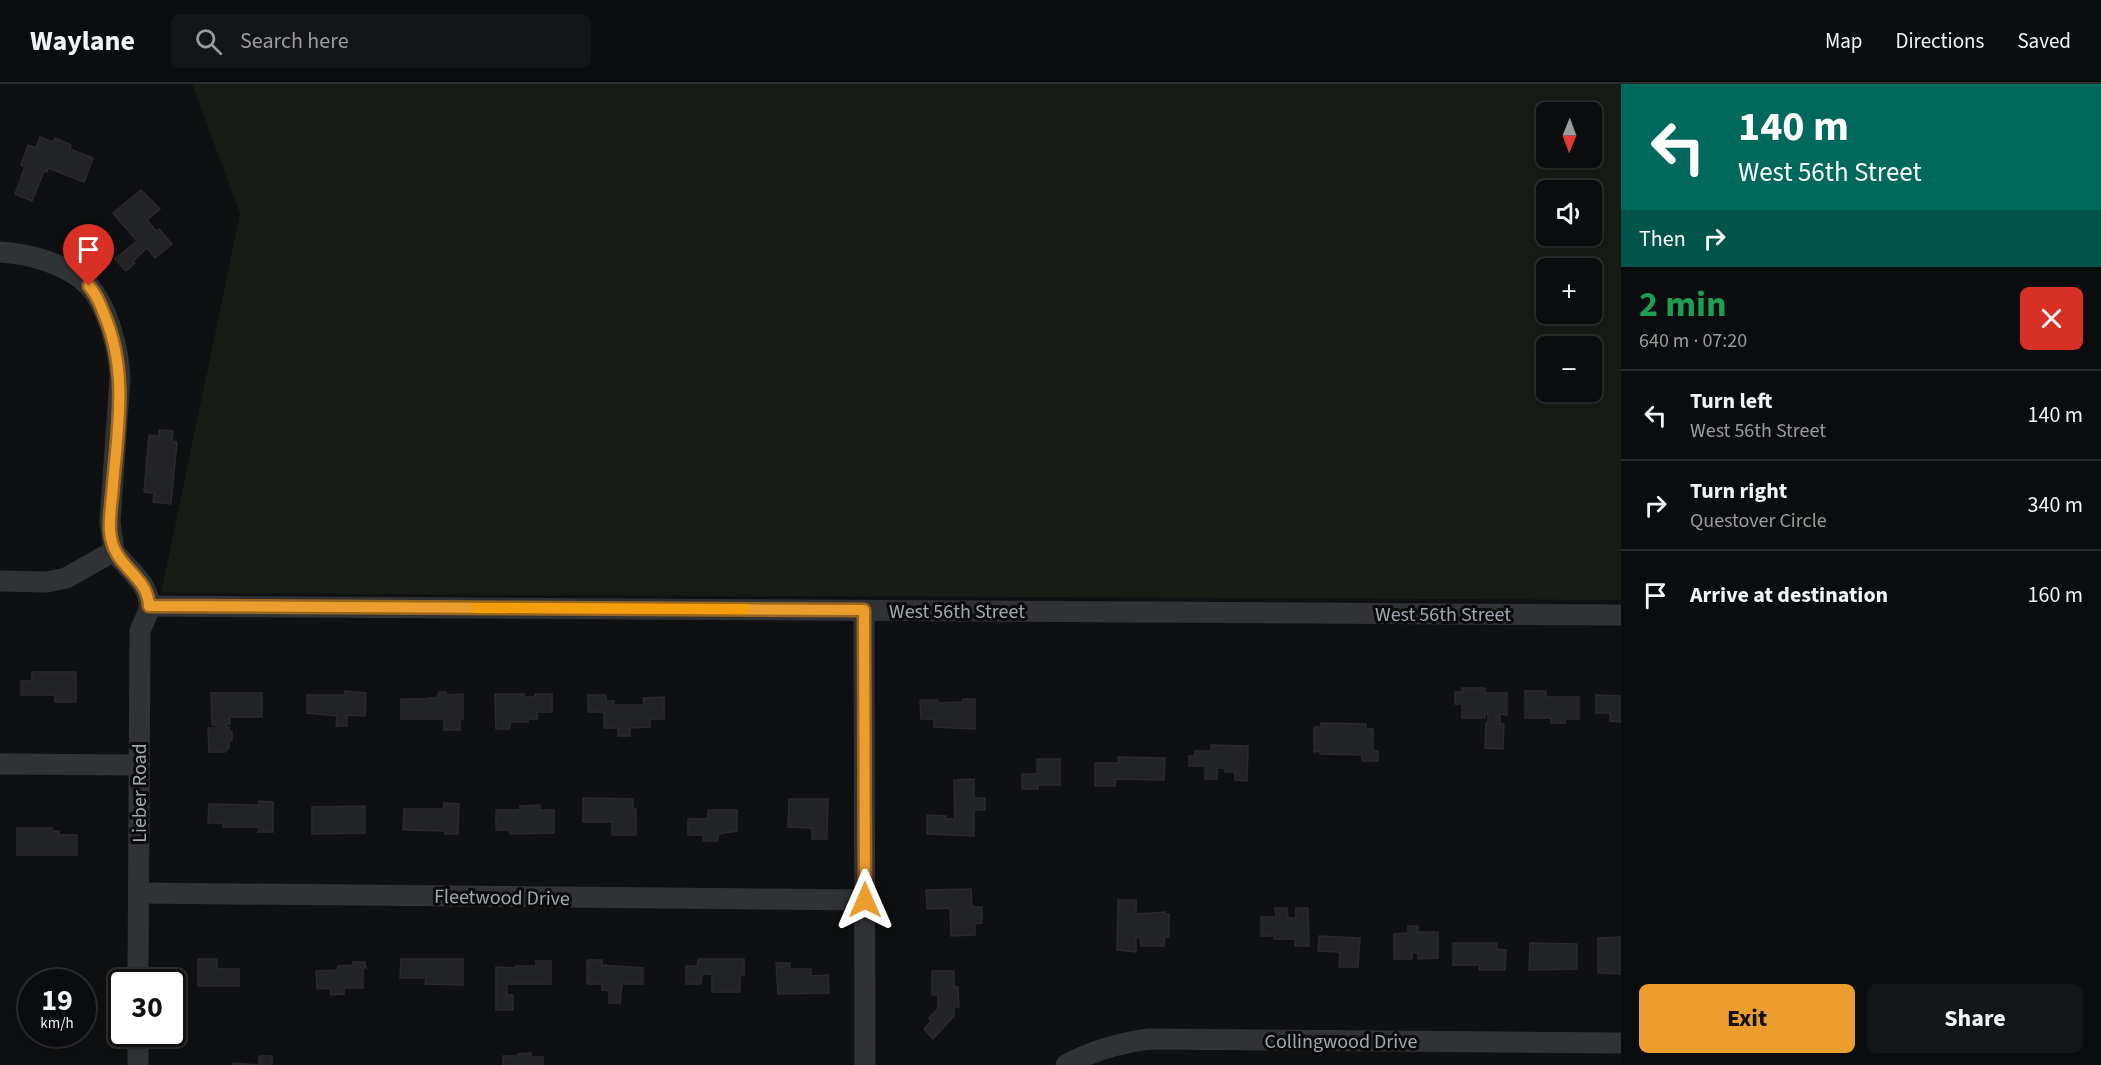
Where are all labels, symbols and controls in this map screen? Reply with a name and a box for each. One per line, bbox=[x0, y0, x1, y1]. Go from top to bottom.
search box bbox=[171, 14, 591, 68]
text: Waylane bbox=[30, 21, 135, 61]
icon: search bbox=[192, 25, 225, 58]
text: Search here bbox=[240, 25, 349, 57]
text: Map bbox=[1825, 26, 1863, 56]
text: Directions bbox=[1896, 26, 1984, 56]
text: Saved bbox=[2017, 26, 2071, 56]
text: 140 m bbox=[1738, 97, 1849, 157]
north arrow bbox=[1536, 102, 1602, 168]
map controls bbox=[1536, 102, 1602, 402]
icon: left bbox=[1639, 108, 1717, 186]
text: West 56th Street bbox=[1738, 153, 1922, 192]
button: sound bbox=[1536, 180, 1602, 246]
icon: right bbox=[1698, 222, 1731, 255]
text: Then bbox=[1639, 223, 1686, 255]
pin bbox=[63, 224, 114, 286]
icon: arrive bbox=[72, 233, 105, 266]
button: + bbox=[1536, 258, 1602, 324]
text: 2 min bbox=[1639, 279, 1727, 330]
button: close bbox=[2020, 287, 2083, 350]
text: 640 m · 07:20 bbox=[1639, 327, 1747, 355]
button: − bbox=[1536, 336, 1602, 402]
text: Turn left bbox=[1690, 385, 1772, 417]
icon: left bbox=[1639, 399, 1672, 432]
text: 140 m bbox=[2028, 399, 2083, 431]
text: West 56th Street bbox=[1690, 417, 1826, 445]
text: Turn right bbox=[1690, 475, 1787, 507]
icon: right bbox=[1639, 489, 1672, 522]
text: 340 m bbox=[2028, 489, 2083, 521]
text: Questover Circle bbox=[1690, 507, 1827, 535]
icon: arrive bbox=[1639, 579, 1672, 612]
text: Arrive at destination bbox=[1690, 579, 1888, 611]
text: 160 m bbox=[2028, 579, 2083, 611]
street label: West 56th Street bbox=[889, 598, 1025, 626]
street label: West 56th Street bbox=[1375, 601, 1511, 629]
street label: Lieber Road bbox=[126, 743, 154, 843]
position arrow bbox=[833, 868, 897, 932]
street label: Fleetwood Drive bbox=[434, 883, 570, 913]
speed limit sign: 30 bbox=[108, 969, 186, 1047]
text: 19 bbox=[41, 979, 73, 1022]
button: Exit bbox=[1639, 984, 1855, 1053]
button: Share bbox=[1867, 984, 2083, 1053]
text: km/h bbox=[40, 1013, 74, 1034]
street label: Collingwood Drive bbox=[1265, 1028, 1417, 1056]

